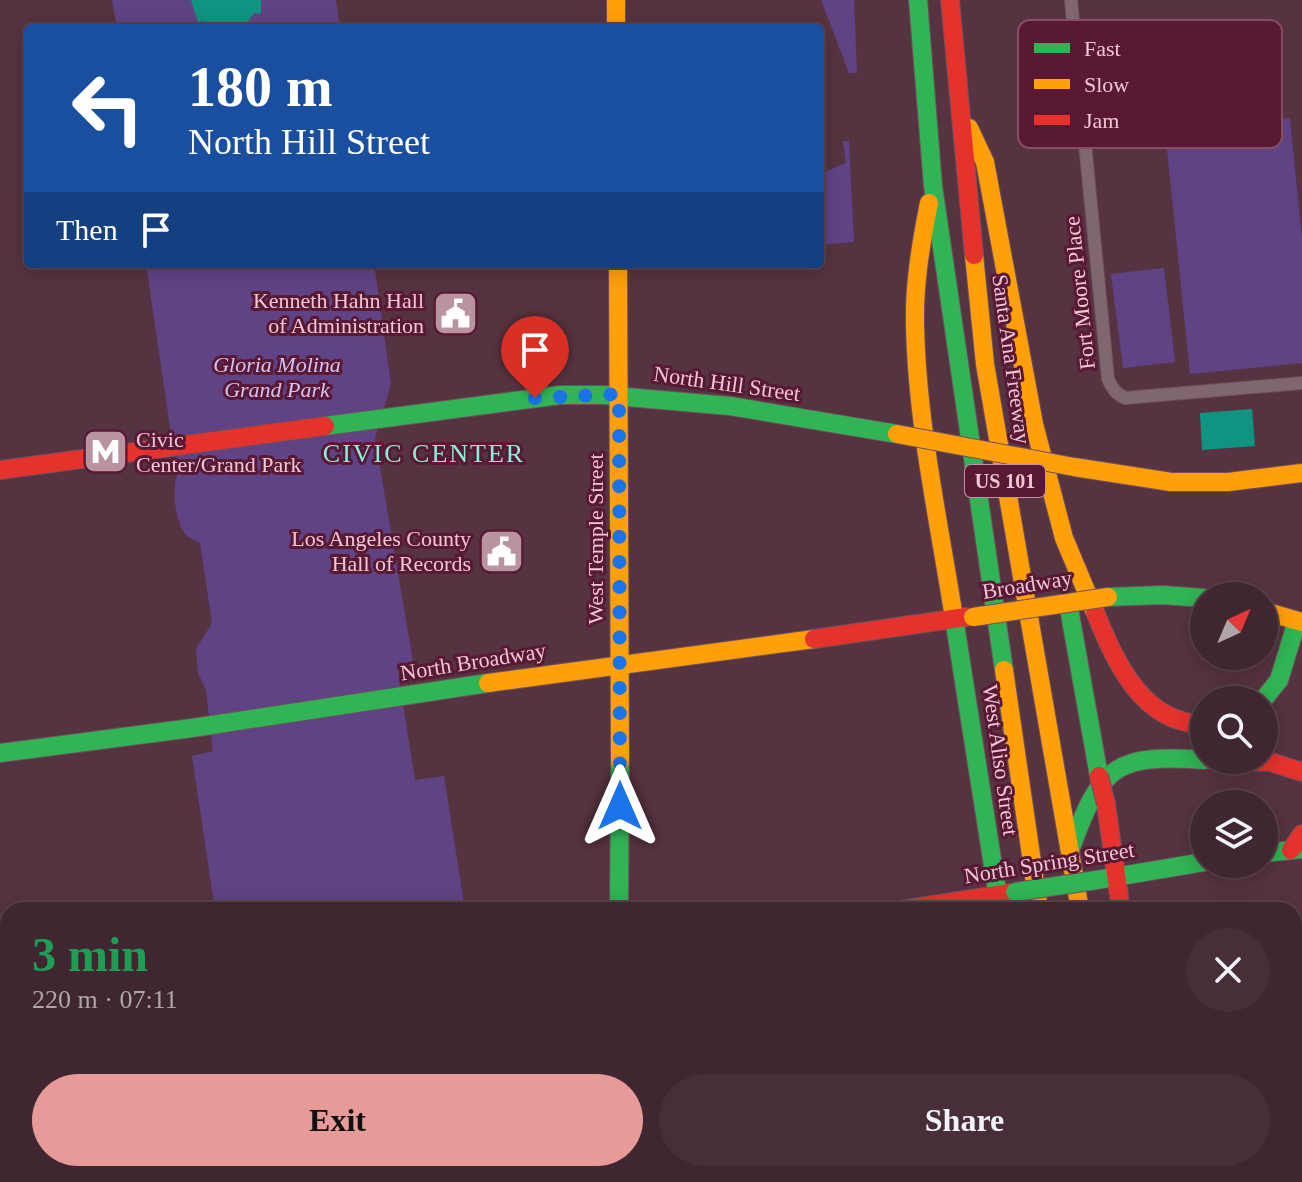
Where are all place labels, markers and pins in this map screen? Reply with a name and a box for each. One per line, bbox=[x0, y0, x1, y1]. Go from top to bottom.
place label: Kenneth Hahn Hall of Administration bbox=[253, 288, 424, 338]
public building icon: Kenneth Hahn Hall of Administration bbox=[431, 289, 479, 337]
pin bbox=[501, 316, 569, 398]
place label: Civic Center/Grand Park bbox=[136, 427, 302, 477]
metro station icon: Civic Center/Grand Park bbox=[81, 428, 129, 476]
place label: Los Angeles County Hall of Records bbox=[291, 526, 471, 576]
public building icon: Los Angeles County Hall of Records bbox=[478, 527, 526, 575]

